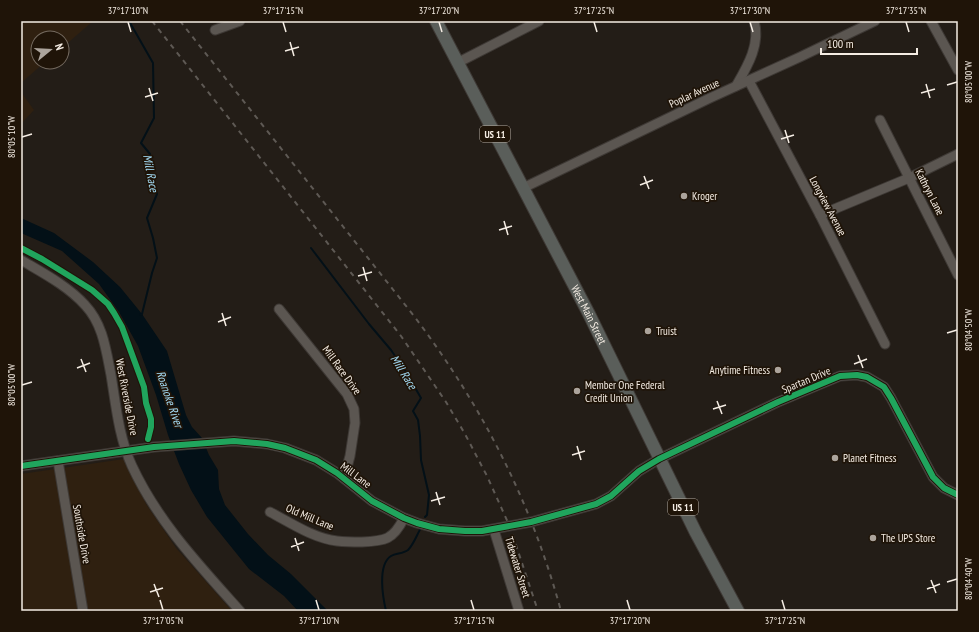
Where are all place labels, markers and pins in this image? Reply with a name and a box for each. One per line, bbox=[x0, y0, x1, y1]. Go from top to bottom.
place label: Kroger bbox=[692, 189, 717, 203]
marker: Kroger bbox=[679, 191, 689, 201]
place label: Truist bbox=[656, 324, 677, 338]
marker: Truist bbox=[643, 326, 653, 336]
place label: Anytime Fitness bbox=[710, 363, 770, 377]
marker: Anytime Fitness bbox=[773, 365, 783, 375]
place label: Member One Federal Credit Union bbox=[585, 378, 665, 405]
marker: Member One Federal Credit Union bbox=[572, 386, 582, 396]
place label: Planet Fitness bbox=[843, 451, 897, 465]
marker: Planet Fitness bbox=[830, 453, 840, 463]
place label: The UPS Store bbox=[881, 531, 936, 545]
marker: The UPS Store bbox=[868, 533, 878, 543]

